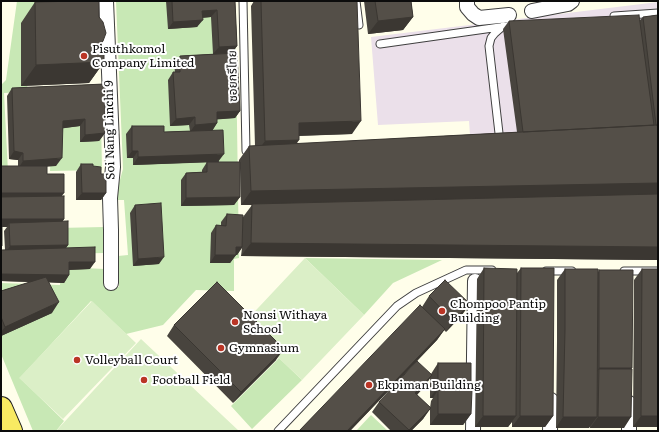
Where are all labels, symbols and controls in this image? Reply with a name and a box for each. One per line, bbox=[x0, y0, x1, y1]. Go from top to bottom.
place label: Pisuthkomol Company Limited bbox=[92, 42, 194, 70]
street label: ซอยกรีไทย bbox=[225, 50, 241, 102]
marker: Pisuthkomol Company Limited bbox=[79, 51, 89, 61]
street label: Soi Nang Linchi 9 bbox=[102, 80, 118, 180]
place label: Chompoo Pantip Building bbox=[450, 297, 546, 325]
marker: Chompoo Pantip Building bbox=[437, 306, 447, 316]
place label: Nonsi Withaya School bbox=[243, 308, 327, 336]
marker: Nonsi Withaya School bbox=[230, 317, 240, 327]
place label: Gymnasium bbox=[229, 341, 299, 355]
marker: Gymnasium bbox=[216, 343, 226, 353]
place label: Volleyball Court bbox=[85, 353, 178, 367]
marker: Volleyball Court bbox=[72, 355, 82, 365]
place label: Football Field bbox=[152, 373, 230, 387]
marker: Football Field bbox=[139, 375, 149, 385]
place label: Ekpiman Building bbox=[377, 378, 481, 392]
marker: Ekpiman Building bbox=[364, 380, 374, 390]

